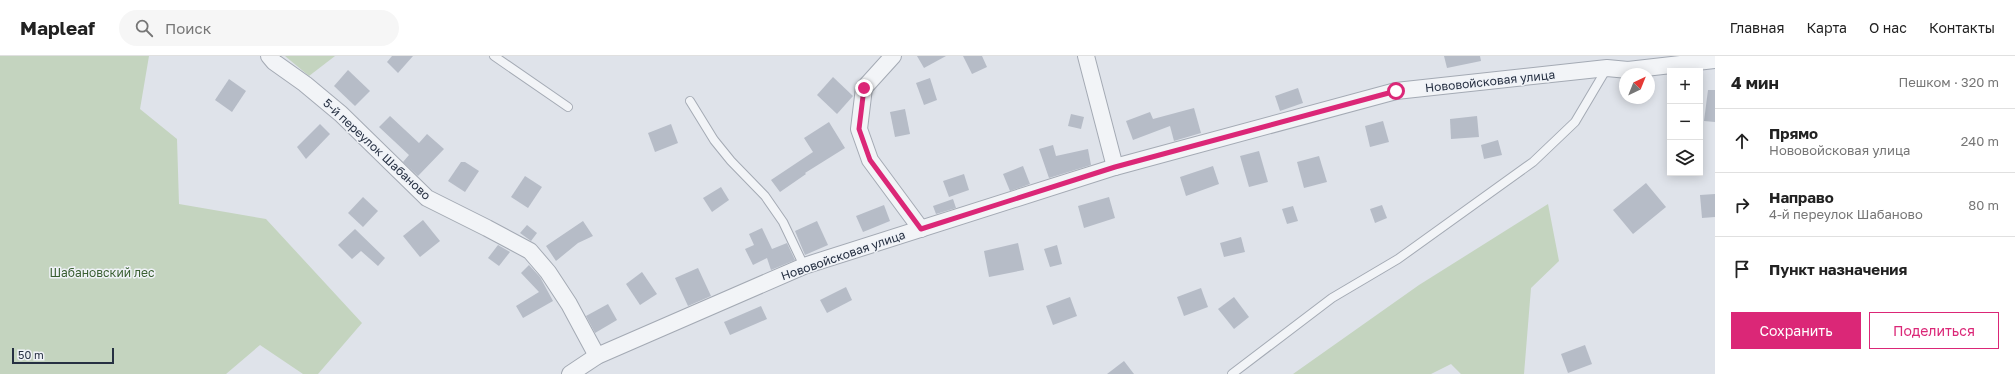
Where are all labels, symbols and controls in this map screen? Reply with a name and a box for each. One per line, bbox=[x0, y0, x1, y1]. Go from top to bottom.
search box bbox=[119, 10, 399, 46]
text: Mapleaf bbox=[20, 16, 95, 39]
icon: search bbox=[133, 17, 155, 39]
text: Поиск bbox=[165, 19, 211, 37]
text: Главная bbox=[1730, 19, 1784, 36]
text: Карта bbox=[1806, 19, 1847, 36]
text: О нас bbox=[1869, 19, 1907, 36]
text: Контакты bbox=[1929, 19, 1995, 36]
street label: Нововойсковая улица bbox=[1424, 67, 1556, 95]
north arrow bbox=[1619, 68, 1655, 104]
map controls bbox=[1667, 68, 1703, 176]
button: + bbox=[1667, 68, 1703, 104]
text: 4 мин bbox=[1731, 72, 1779, 93]
text: Пешком · 320 m bbox=[1898, 74, 1999, 90]
route end bbox=[855, 79, 873, 97]
route start bbox=[1387, 82, 1405, 100]
street label: 5-й переулок Шабаново bbox=[320, 95, 434, 203]
button: − bbox=[1667, 104, 1703, 140]
text: Прямо bbox=[1769, 124, 1818, 142]
icon: ahead bbox=[1731, 130, 1753, 152]
text: 240 m bbox=[1961, 133, 1999, 149]
button: layers bbox=[1667, 140, 1703, 176]
text: Нововойсковая улица bbox=[1769, 142, 1910, 158]
text: Направо bbox=[1769, 188, 1834, 206]
icon: right bbox=[1731, 194, 1753, 216]
text: 80 m bbox=[1968, 197, 1999, 213]
text: 4-й переулок Шабаново bbox=[1769, 206, 1923, 222]
street label: Нововойсковая улица bbox=[779, 227, 907, 283]
icon: arrive bbox=[1731, 258, 1753, 280]
text: Пункт назначения bbox=[1769, 260, 1907, 278]
park label: Шабановский лес bbox=[49, 265, 155, 280]
button: Сохранить bbox=[1731, 312, 1861, 349]
button: Поделиться bbox=[1869, 312, 1999, 349]
scale bar bbox=[12, 346, 114, 365]
text: 50 m bbox=[18, 348, 44, 361]

